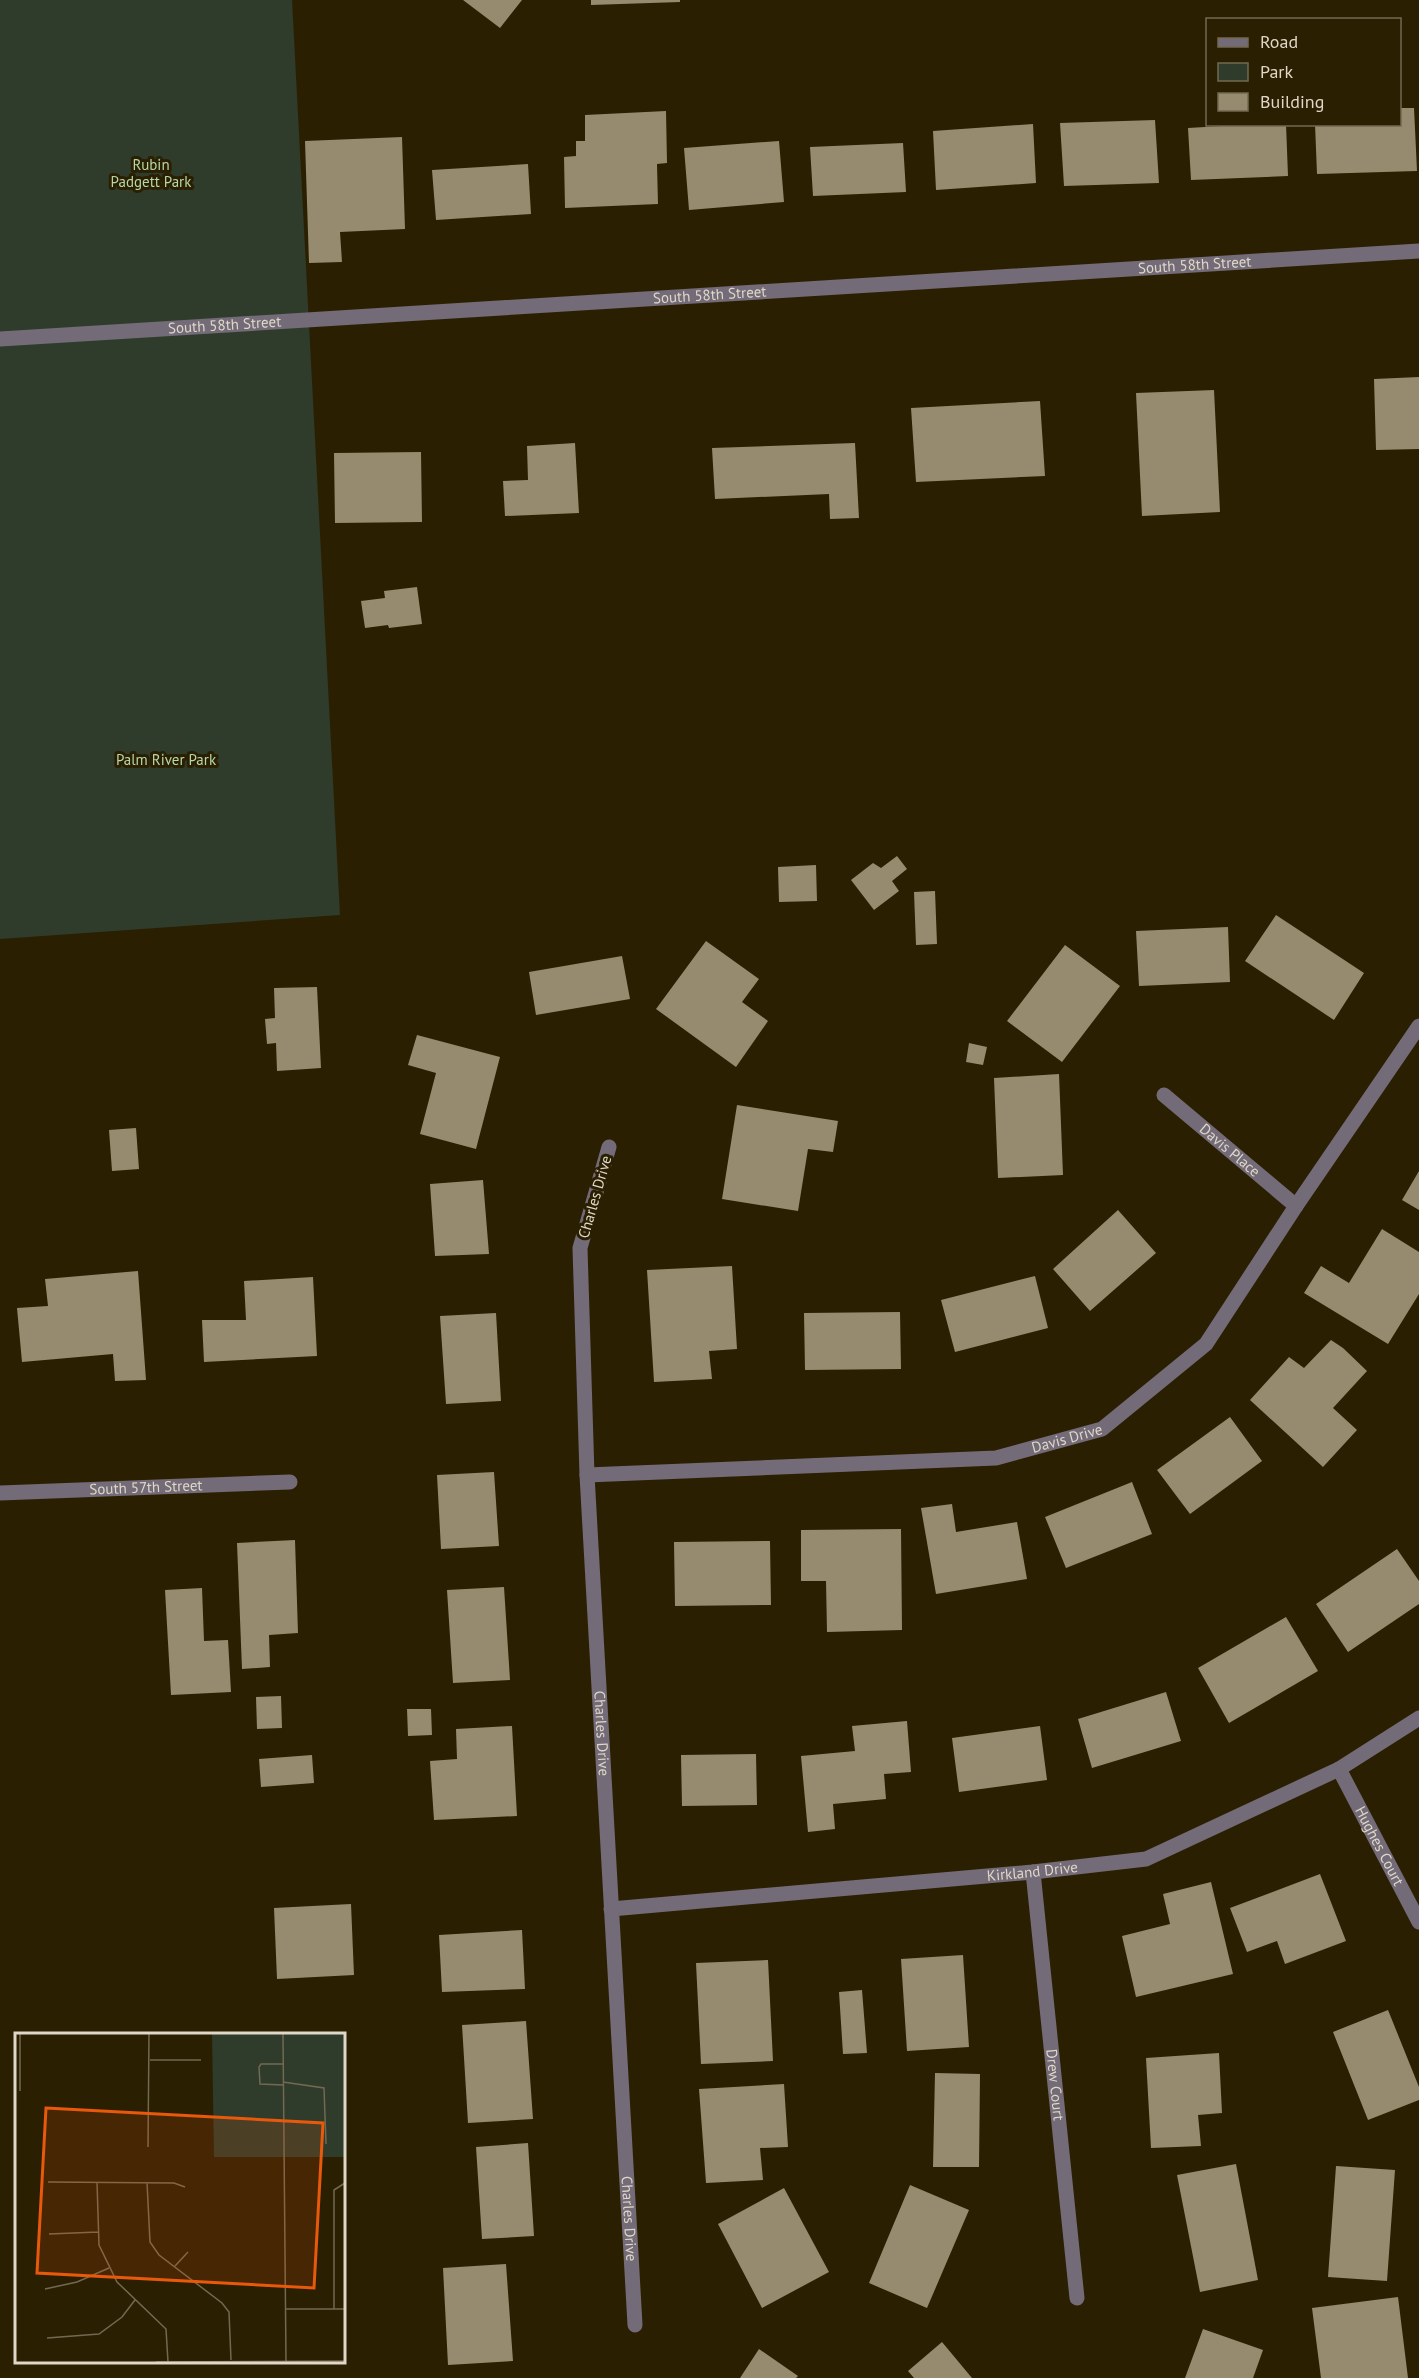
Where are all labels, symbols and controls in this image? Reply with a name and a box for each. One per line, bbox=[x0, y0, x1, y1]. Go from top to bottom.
legend bbox=[1206, 18, 1401, 126]
text: Road bbox=[1260, 30, 1298, 53]
text: Park bbox=[1260, 60, 1293, 83]
text: Building bbox=[1260, 90, 1324, 113]
park label: Rubin Padgett Park bbox=[111, 155, 192, 191]
street label: South 58th Street bbox=[1137, 251, 1252, 277]
street label: South 58th Street bbox=[652, 281, 767, 307]
street label: South 58th Street bbox=[167, 312, 282, 338]
park label: Palm River Park bbox=[116, 750, 217, 769]
street label: Davis Place bbox=[1196, 1119, 1264, 1181]
street label: Charles Drive bbox=[574, 1153, 615, 1240]
street label: Davis Drive bbox=[1029, 1419, 1104, 1457]
street label: South 57th Street bbox=[89, 1475, 203, 1499]
street label: Charles Drive bbox=[590, 1690, 614, 1777]
street label: Hughes Court bbox=[1351, 1803, 1408, 1889]
street label: Kirkland Drive bbox=[986, 1857, 1079, 1885]
inset map bbox=[15, 2033, 345, 2363]
street label: Drew Court bbox=[1042, 2048, 1069, 2122]
street label: Charles Drive bbox=[618, 2175, 641, 2262]

